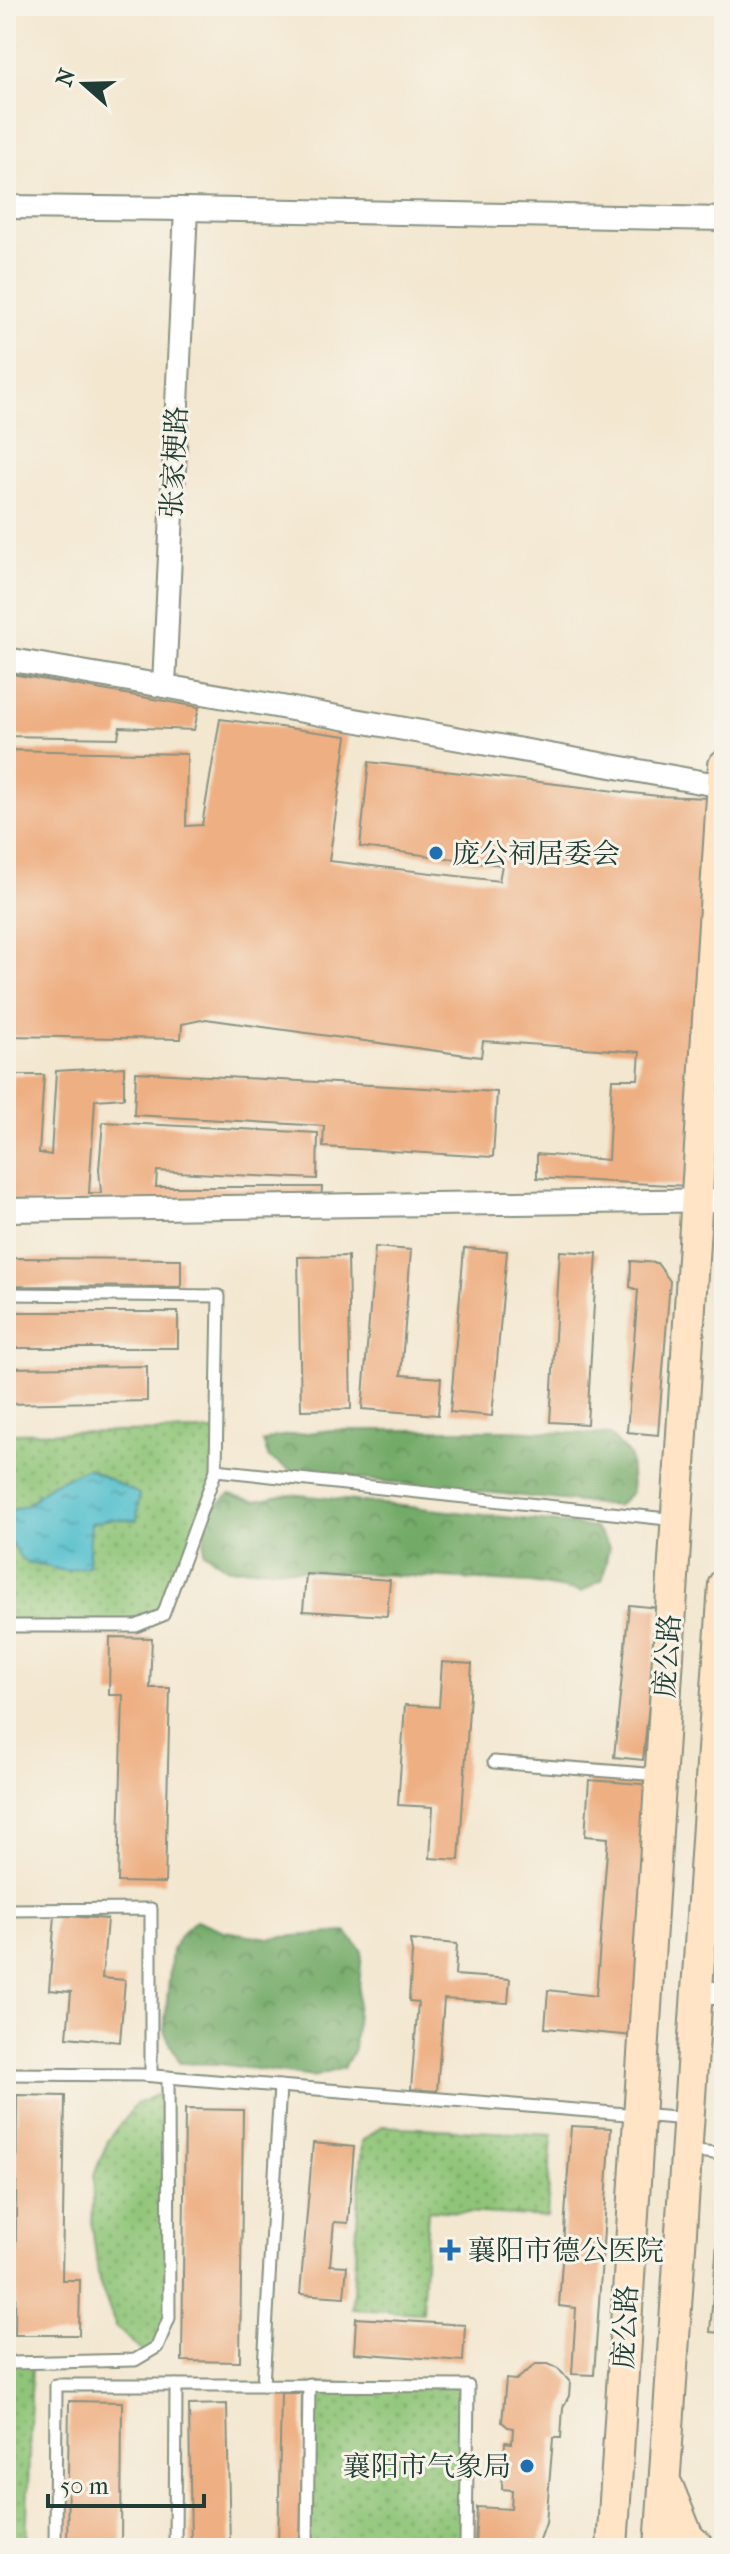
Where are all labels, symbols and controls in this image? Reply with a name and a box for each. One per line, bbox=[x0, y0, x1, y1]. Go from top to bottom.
north arrow bbox=[44, 44, 124, 124]
text: N bbox=[51, 65, 81, 90]
street label: 张家梗路 bbox=[155, 405, 193, 519]
place label: 庞公祠居委会 bbox=[452, 837, 620, 870]
marker: 庞公祠居委会 bbox=[427, 844, 445, 862]
street label: 庞公路 bbox=[648, 1613, 686, 1699]
place label: 襄阳市德公医院 bbox=[468, 2234, 664, 2267]
marker: 襄阳市德公医院 bbox=[439, 2239, 461, 2261]
street label: 庞公路 bbox=[606, 2284, 644, 2370]
place label: 襄阳市气象局 bbox=[343, 2450, 511, 2483]
marker: 襄阳市气象局 bbox=[518, 2457, 536, 2475]
scale bar bbox=[48, 2458, 204, 2508]
text: 50 m bbox=[60, 2472, 109, 2500]

